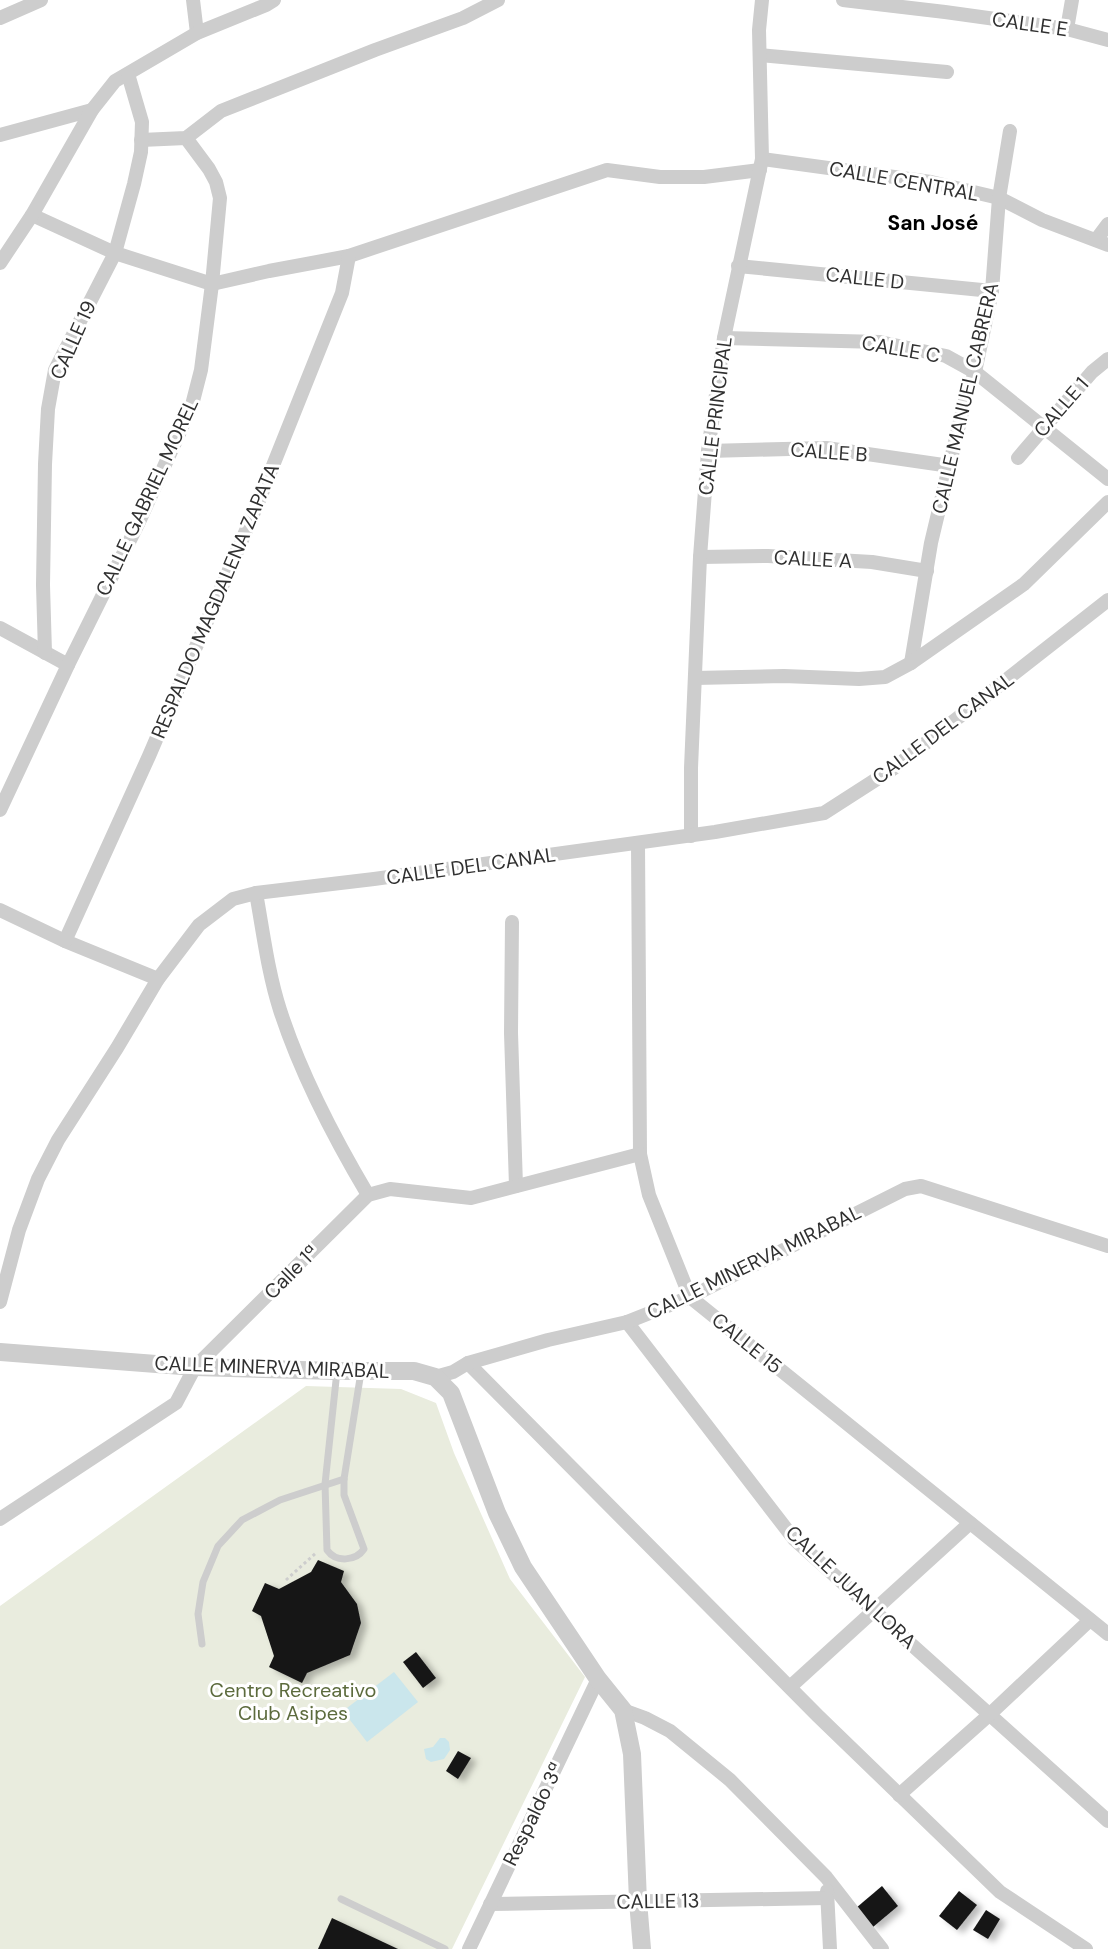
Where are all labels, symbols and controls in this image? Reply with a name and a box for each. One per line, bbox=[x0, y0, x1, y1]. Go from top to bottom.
street label: CALLE E bbox=[990, 6, 1070, 42]
street label: CALLE CENTRAL bbox=[827, 155, 981, 207]
district label: San José bbox=[888, 209, 978, 237]
street label: CALLE D bbox=[824, 261, 906, 295]
street label: CALLE MANUEL CABRERA bbox=[926, 280, 1004, 516]
street label: CALLE 19 bbox=[44, 296, 102, 384]
street label: CALLE C bbox=[860, 329, 942, 369]
street label: CALLE PRINCIPAL bbox=[692, 335, 738, 497]
street label: CALLE 1 bbox=[1028, 372, 1094, 442]
street label: CALLE GABRIEL MOREL bbox=[90, 394, 204, 600]
street label: CALLE B bbox=[790, 436, 868, 468]
street label: RESPALDO MAGDALENA ZAPATA bbox=[145, 460, 285, 742]
street label: CALLE A bbox=[773, 544, 853, 574]
street label: CALLE DEL CANAL bbox=[867, 666, 1019, 790]
street label: CALLE DEL CANAL bbox=[385, 841, 557, 891]
street label: CALLE MINERVA MIRABAL bbox=[643, 1199, 865, 1325]
street label: Calle 1ª bbox=[258, 1239, 324, 1305]
street label: CALLE 15 bbox=[706, 1307, 788, 1379]
street label: CALLE MINERVA MIRABAL bbox=[154, 1350, 390, 1384]
street label: CALLE JUAN LORA bbox=[780, 1520, 922, 1654]
park label: Centro Recreativo Club Asipes bbox=[210, 1677, 376, 1726]
street label: Respaldo 3ª bbox=[497, 1758, 569, 1870]
street label: CALLE 13 bbox=[616, 1887, 700, 1915]

